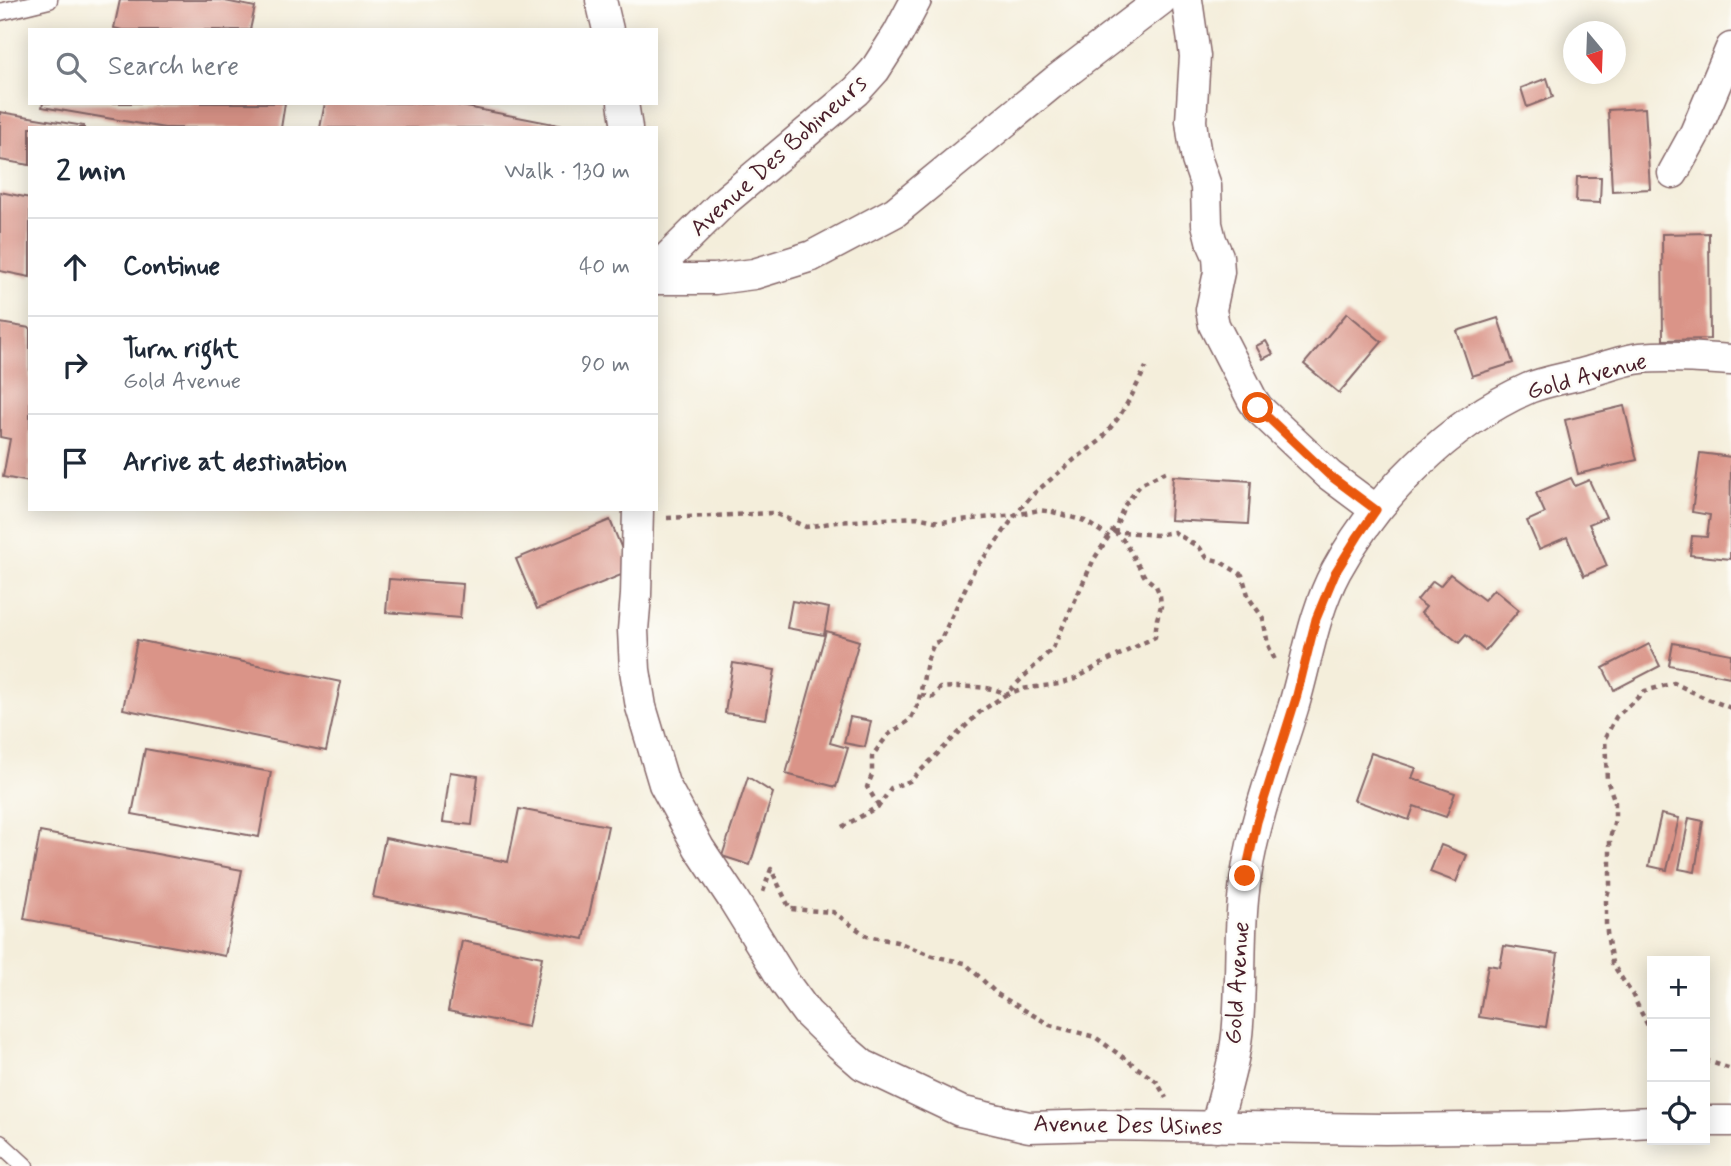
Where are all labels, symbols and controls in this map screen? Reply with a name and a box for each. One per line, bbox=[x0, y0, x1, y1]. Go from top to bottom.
north arrow bbox=[1563, 21, 1626, 84]
search box bbox=[28, 28, 658, 105]
icon: search bbox=[52, 48, 90, 86]
text: Search here bbox=[108, 50, 239, 84]
street label: Avenue Des Bobineurs bbox=[684, 68, 874, 244]
text: 2 min bbox=[56, 152, 126, 191]
text: Walk · 130 m bbox=[504, 157, 630, 187]
icon: ahead bbox=[56, 248, 94, 286]
text: Continue bbox=[123, 250, 220, 284]
text: 40 m bbox=[579, 252, 630, 282]
text: Turn right bbox=[123, 333, 239, 367]
icon: right bbox=[56, 346, 94, 384]
street label: Gold Avenue bbox=[1523, 346, 1651, 408]
text: 90 m bbox=[581, 350, 630, 380]
text: Gold Avenue bbox=[123, 367, 241, 397]
route start bbox=[1242, 392, 1273, 423]
icon: arrive bbox=[56, 444, 94, 482]
text: Arrive at destination bbox=[123, 446, 347, 480]
route end bbox=[1229, 860, 1260, 891]
street label: Gold Avenue bbox=[1218, 920, 1258, 1046]
map controls bbox=[1647, 956, 1710, 1145]
button: + bbox=[1647, 956, 1710, 1019]
button: − bbox=[1647, 1019, 1710, 1082]
button: locate bbox=[1647, 1082, 1710, 1145]
street label: Avenue Des Usines bbox=[1033, 1109, 1223, 1143]

